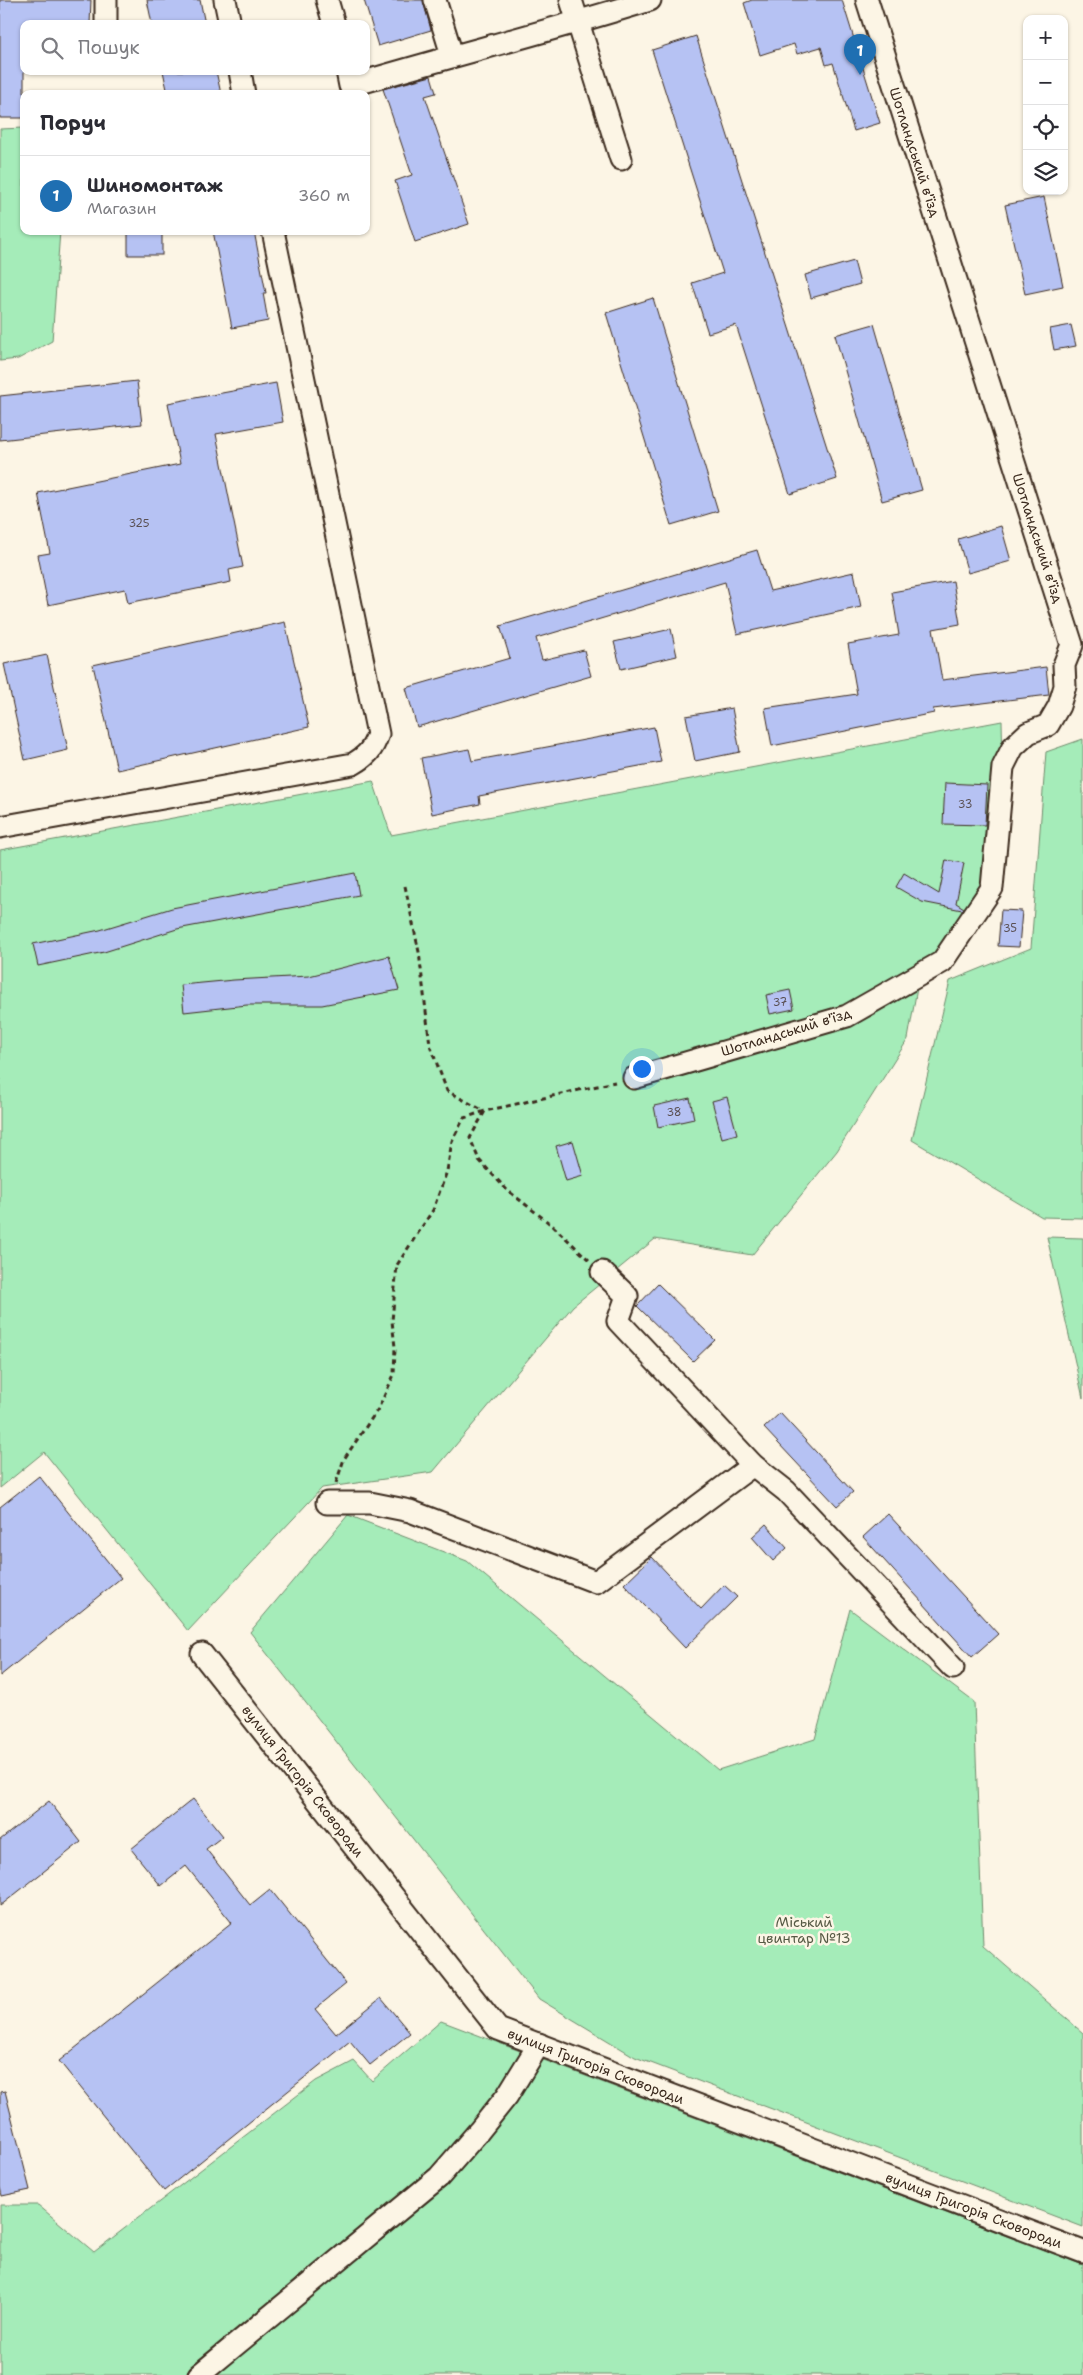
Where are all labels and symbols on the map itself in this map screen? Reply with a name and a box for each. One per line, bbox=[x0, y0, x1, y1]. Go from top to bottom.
pin: 1 bbox=[844, 34, 876, 75]
street label: Шотландський в'їзд bbox=[886, 85, 945, 219]
street label: Шотландський в'їзд bbox=[1009, 471, 1068, 605]
house number: 325 bbox=[128, 516, 150, 531]
house number: 33 bbox=[958, 797, 972, 812]
house number: 35 bbox=[1003, 921, 1017, 936]
house number: 37 bbox=[773, 995, 788, 1010]
street label: Шотландський в'їзд bbox=[719, 1004, 854, 1060]
your location bbox=[629, 1056, 655, 1082]
house number: 38 bbox=[666, 1105, 682, 1120]
street label: вулиця Григорія Сковороди bbox=[238, 1701, 368, 1861]
park label: Міський цвинтар №13 bbox=[757, 1913, 851, 1947]
street label: вулиця Григорія Сковороди bbox=[505, 2024, 687, 2108]
street label: вулиця Григорія Сковороди bbox=[883, 2168, 1065, 2252]

